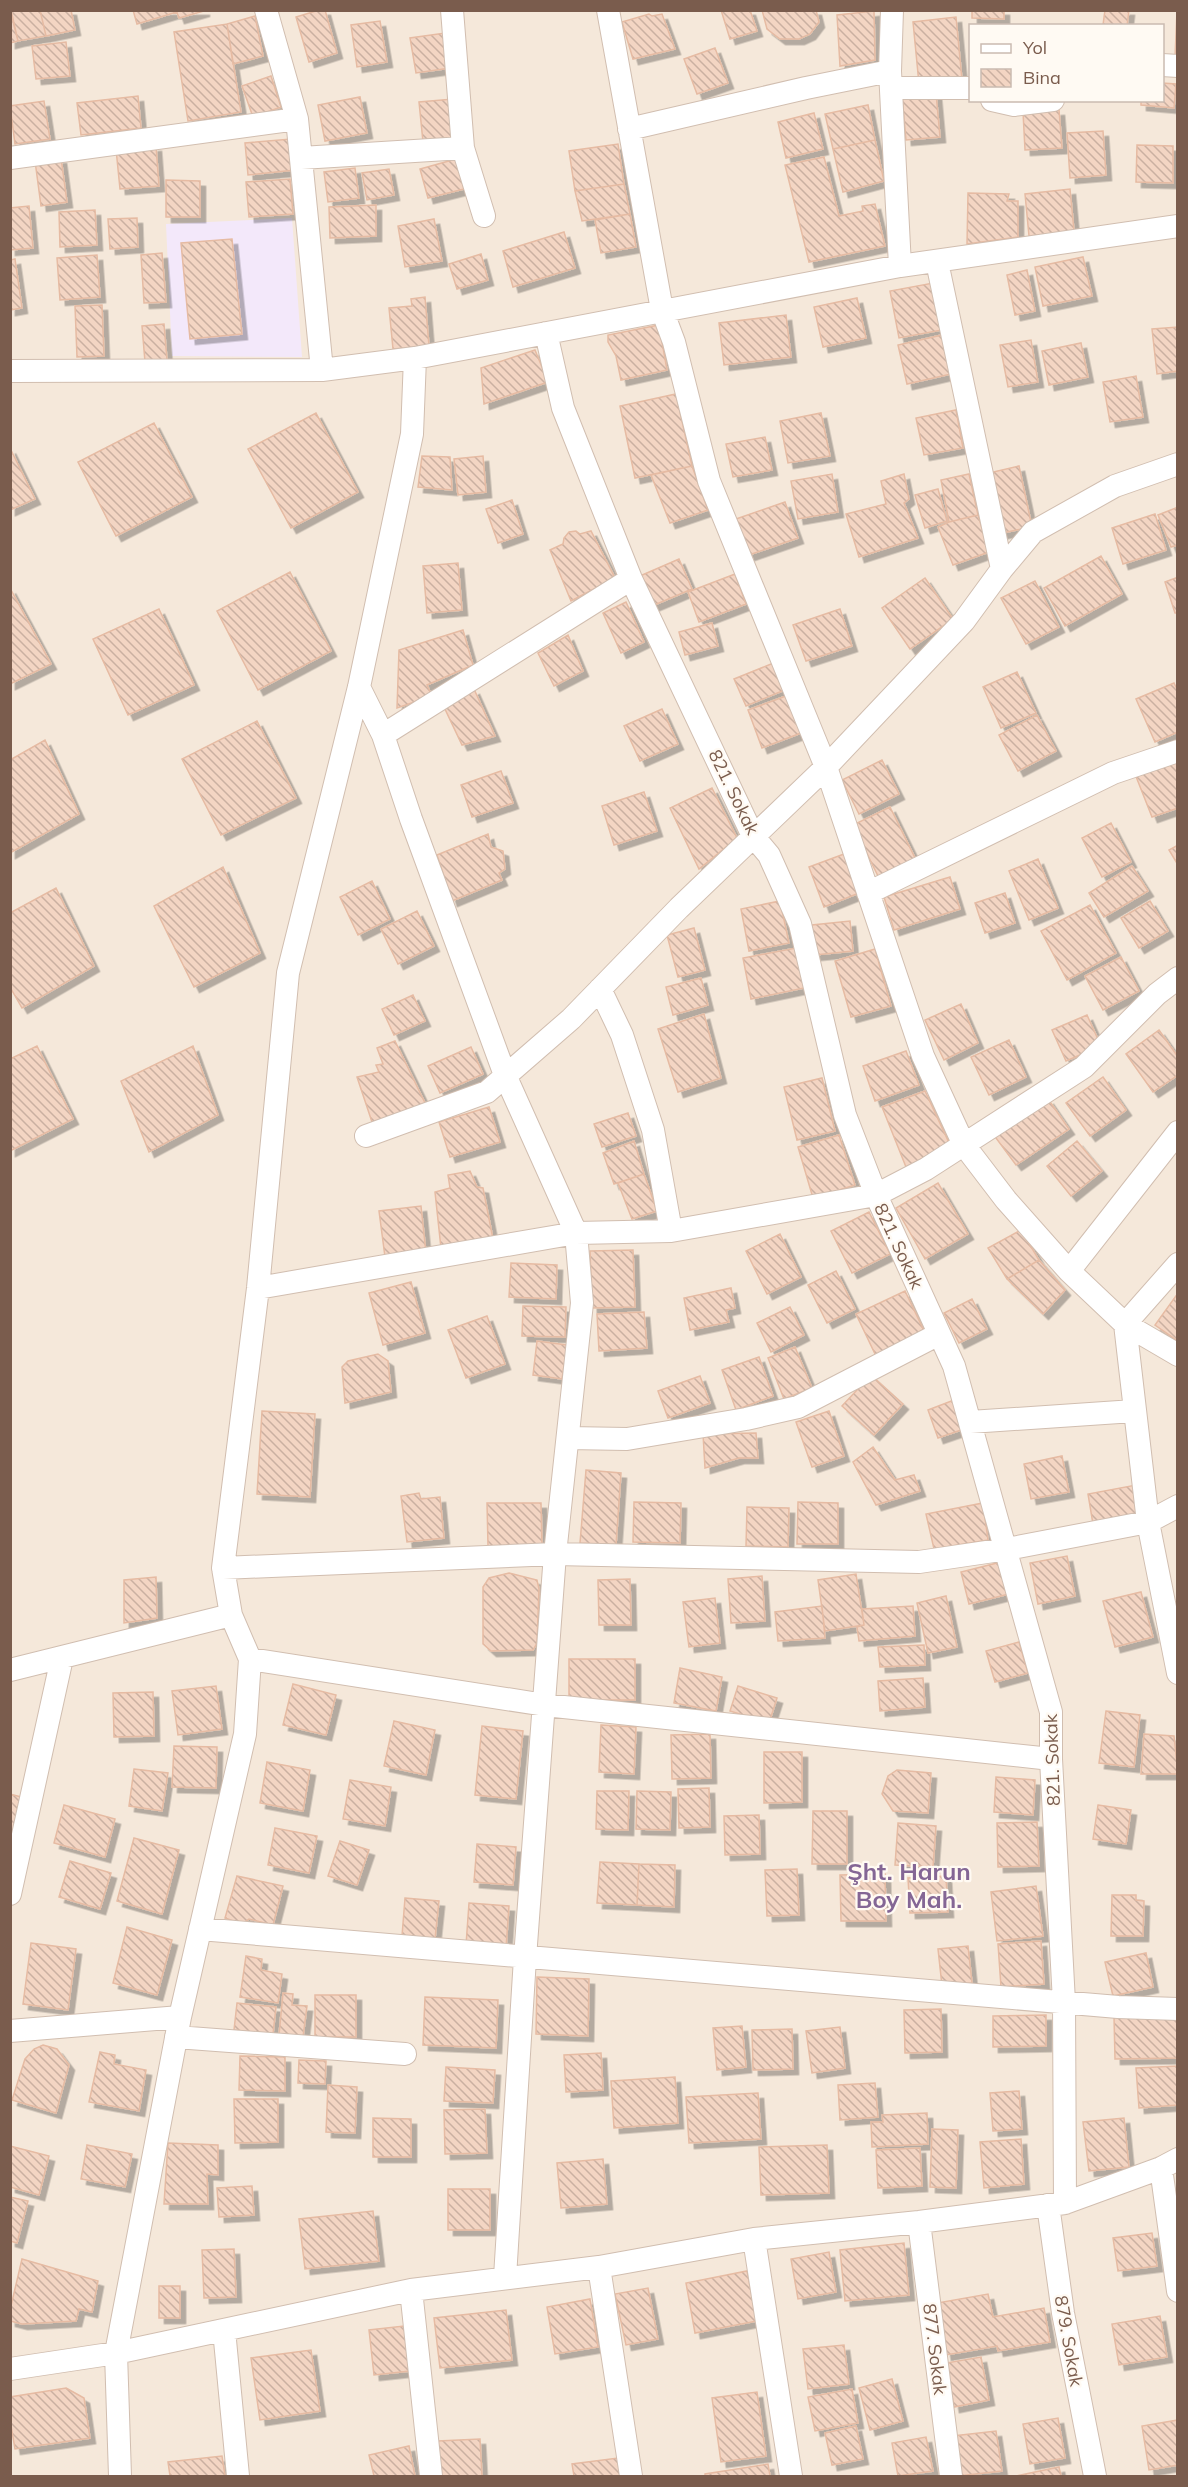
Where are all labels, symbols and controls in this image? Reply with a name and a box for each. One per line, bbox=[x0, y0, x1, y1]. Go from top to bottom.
legend bbox=[969, 24, 1164, 102]
text: Yol bbox=[1022, 36, 1047, 59]
text: Bina bbox=[1023, 66, 1061, 89]
street label: 821. Sokak bbox=[704, 746, 765, 839]
street label: 821. Sokak bbox=[869, 1199, 929, 1293]
street label: 821. Sokak bbox=[1039, 1713, 1065, 1806]
district label: Şht. Harun Boy Mah. bbox=[847, 1856, 971, 1914]
street label: 879. Sokak bbox=[1050, 2294, 1088, 2389]
street label: 877. Sokak bbox=[918, 2302, 952, 2397]

